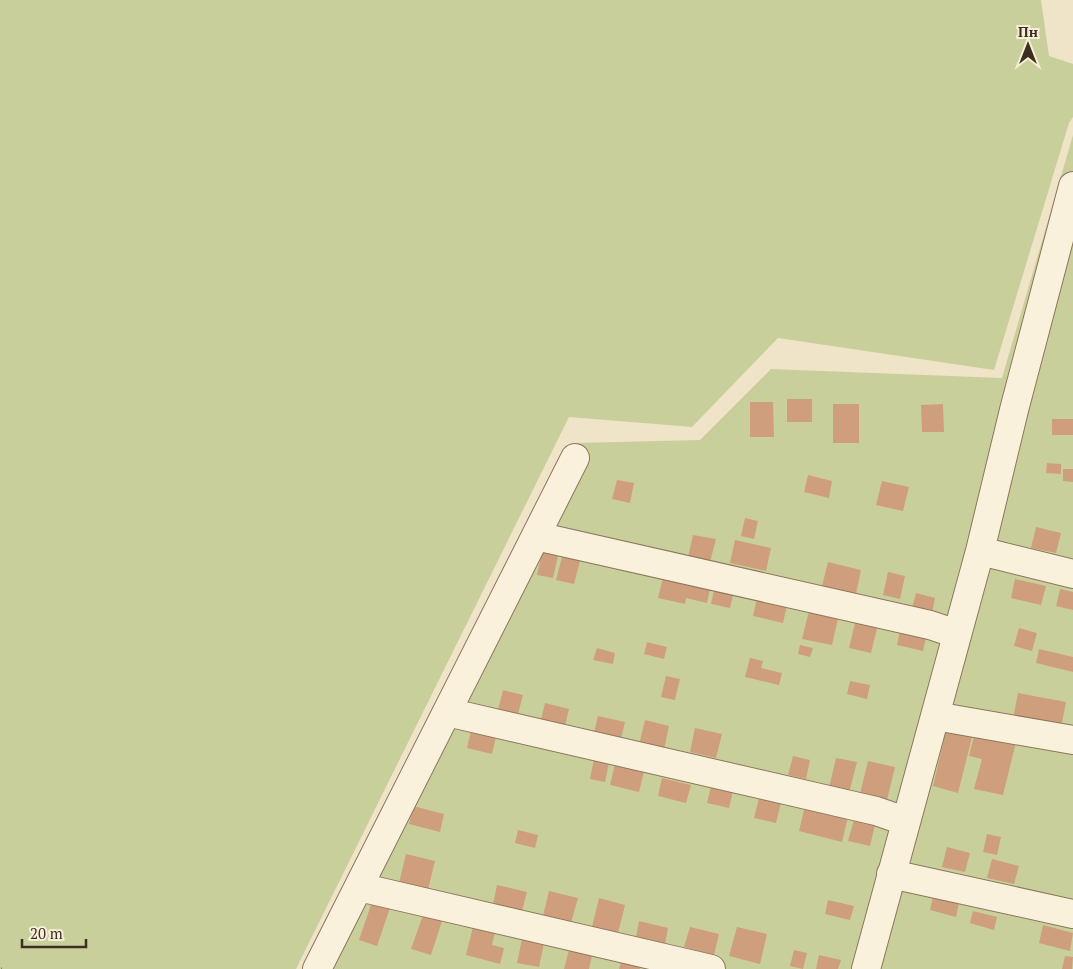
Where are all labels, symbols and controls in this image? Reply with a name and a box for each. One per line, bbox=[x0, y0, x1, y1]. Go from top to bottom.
north arrow bbox=[1003, 20, 1053, 70]
text: Пн bbox=[1018, 22, 1038, 41]
scale bar bbox=[22, 916, 86, 948]
text: 20 m bbox=[30, 923, 63, 943]

